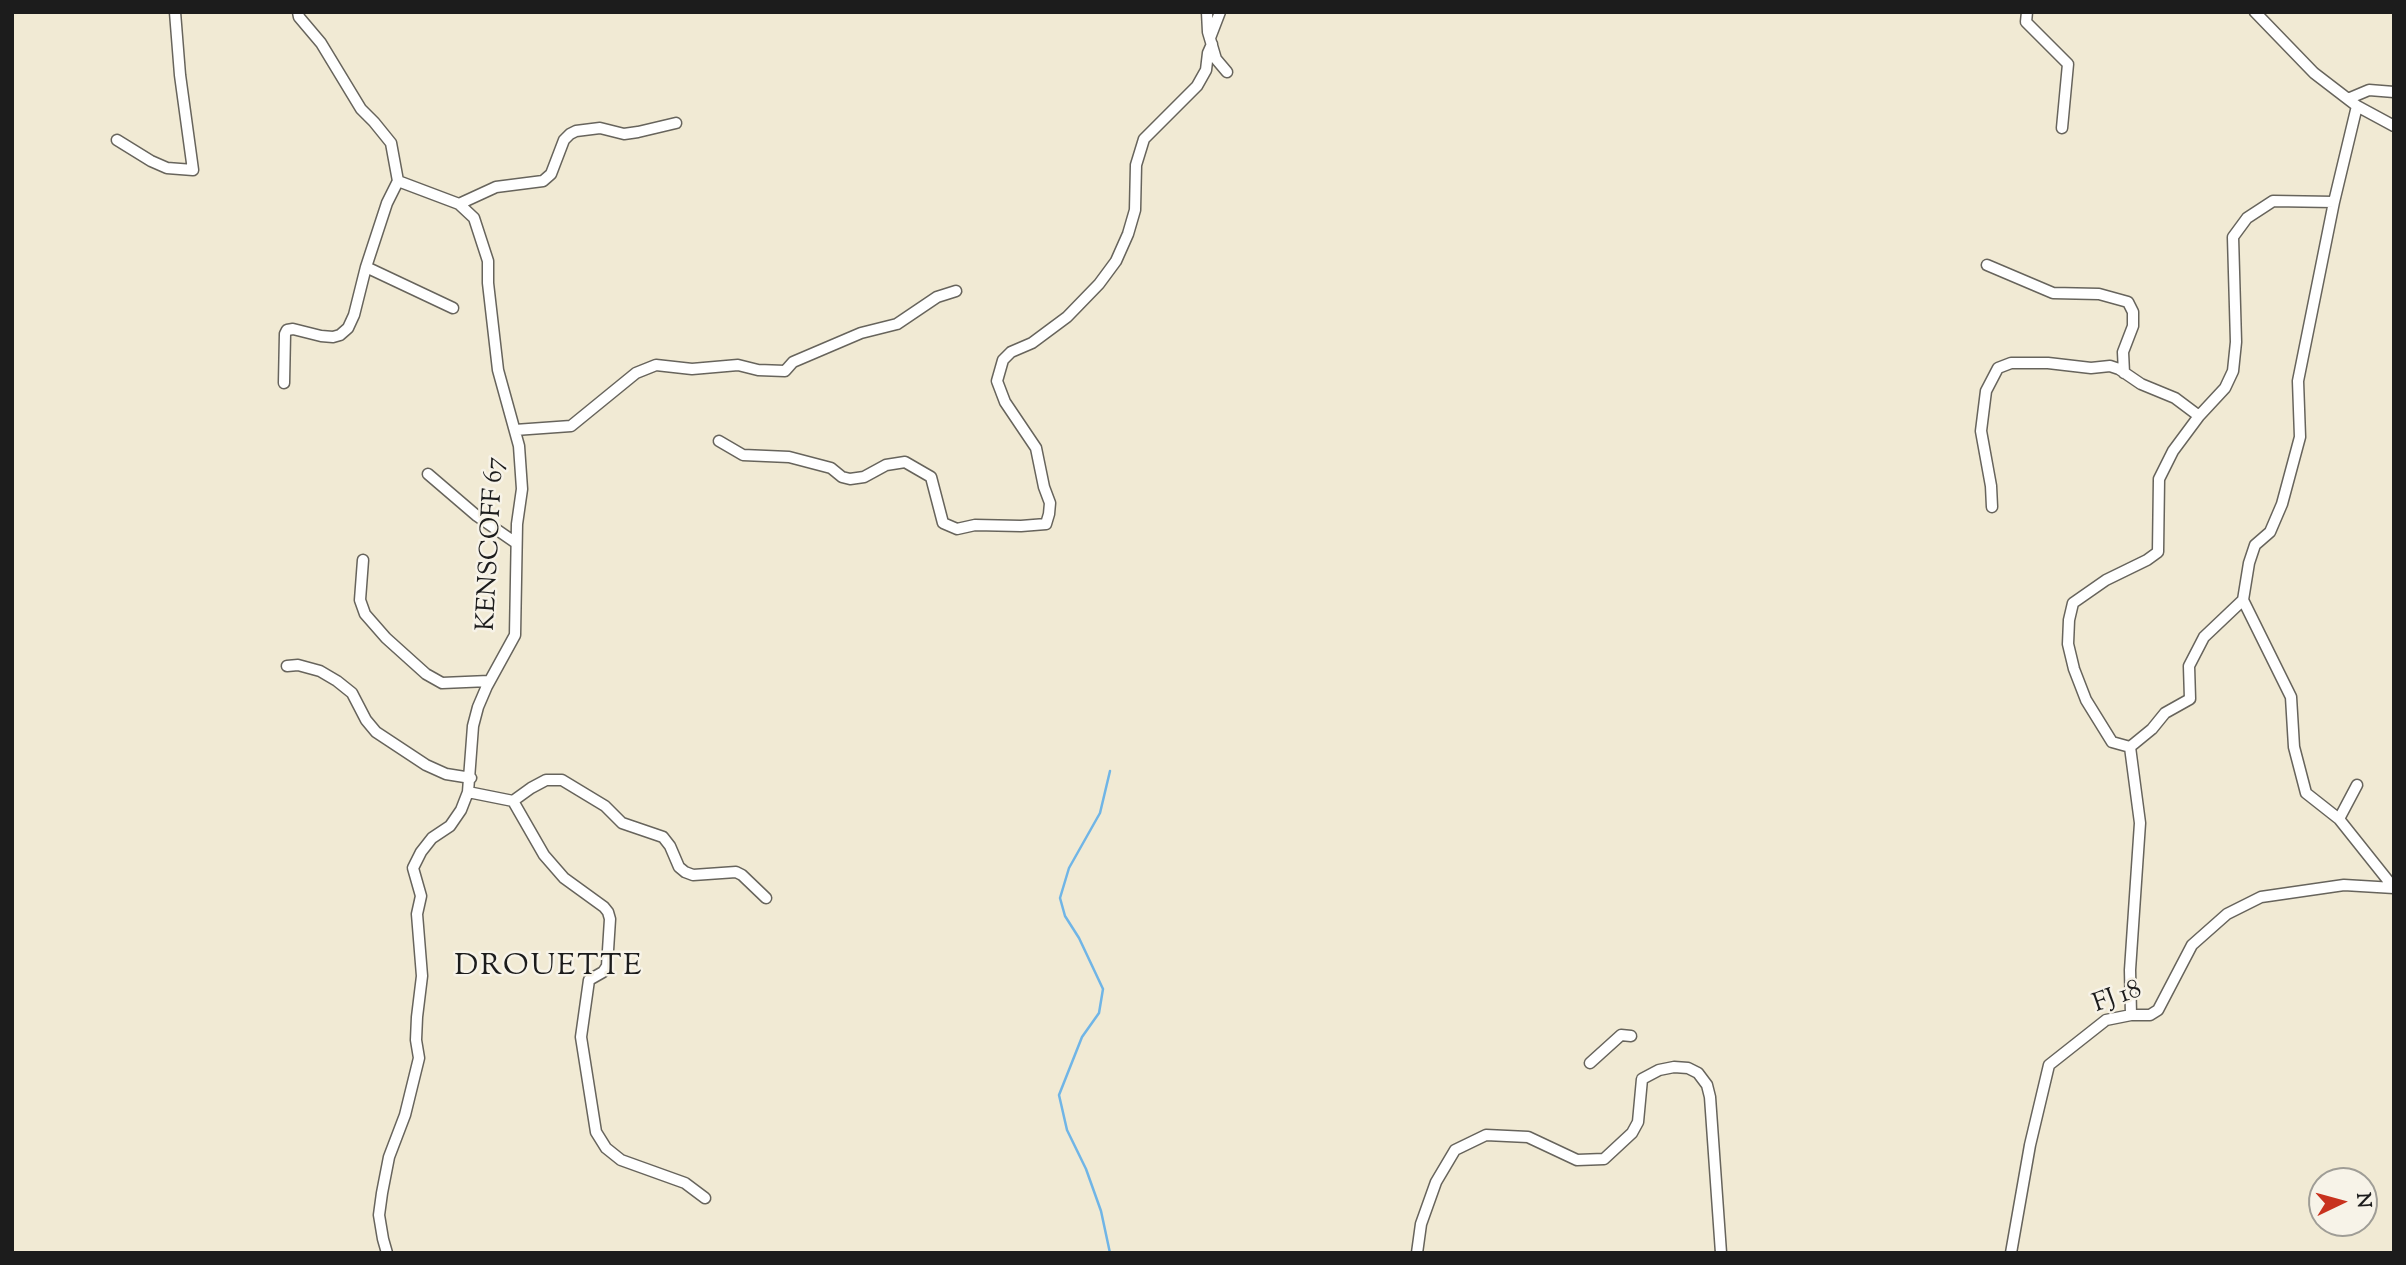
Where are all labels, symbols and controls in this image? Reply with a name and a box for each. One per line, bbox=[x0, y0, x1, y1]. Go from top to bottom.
street label: KENSCOFF 67 bbox=[473, 456, 513, 632]
district label: DROUETTE bbox=[456, 951, 642, 987]
street label: FJ 18 bbox=[2089, 976, 2147, 1022]
north arrow bbox=[2308, 1167, 2378, 1237]
text: N bbox=[2348, 1192, 2377, 1209]

